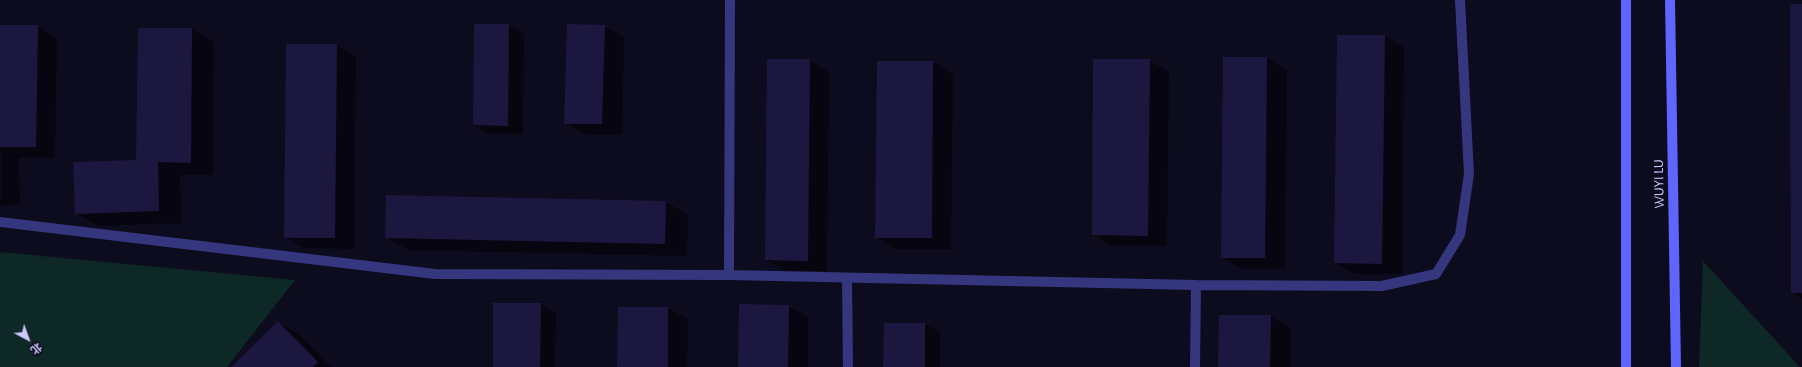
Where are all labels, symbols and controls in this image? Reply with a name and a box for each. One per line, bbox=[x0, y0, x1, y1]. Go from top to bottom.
street label: WUYI LU bbox=[1650, 159, 1668, 209]
north arrow bbox=[8, 319, 48, 359]
text: 北 bbox=[28, 341, 44, 356]

